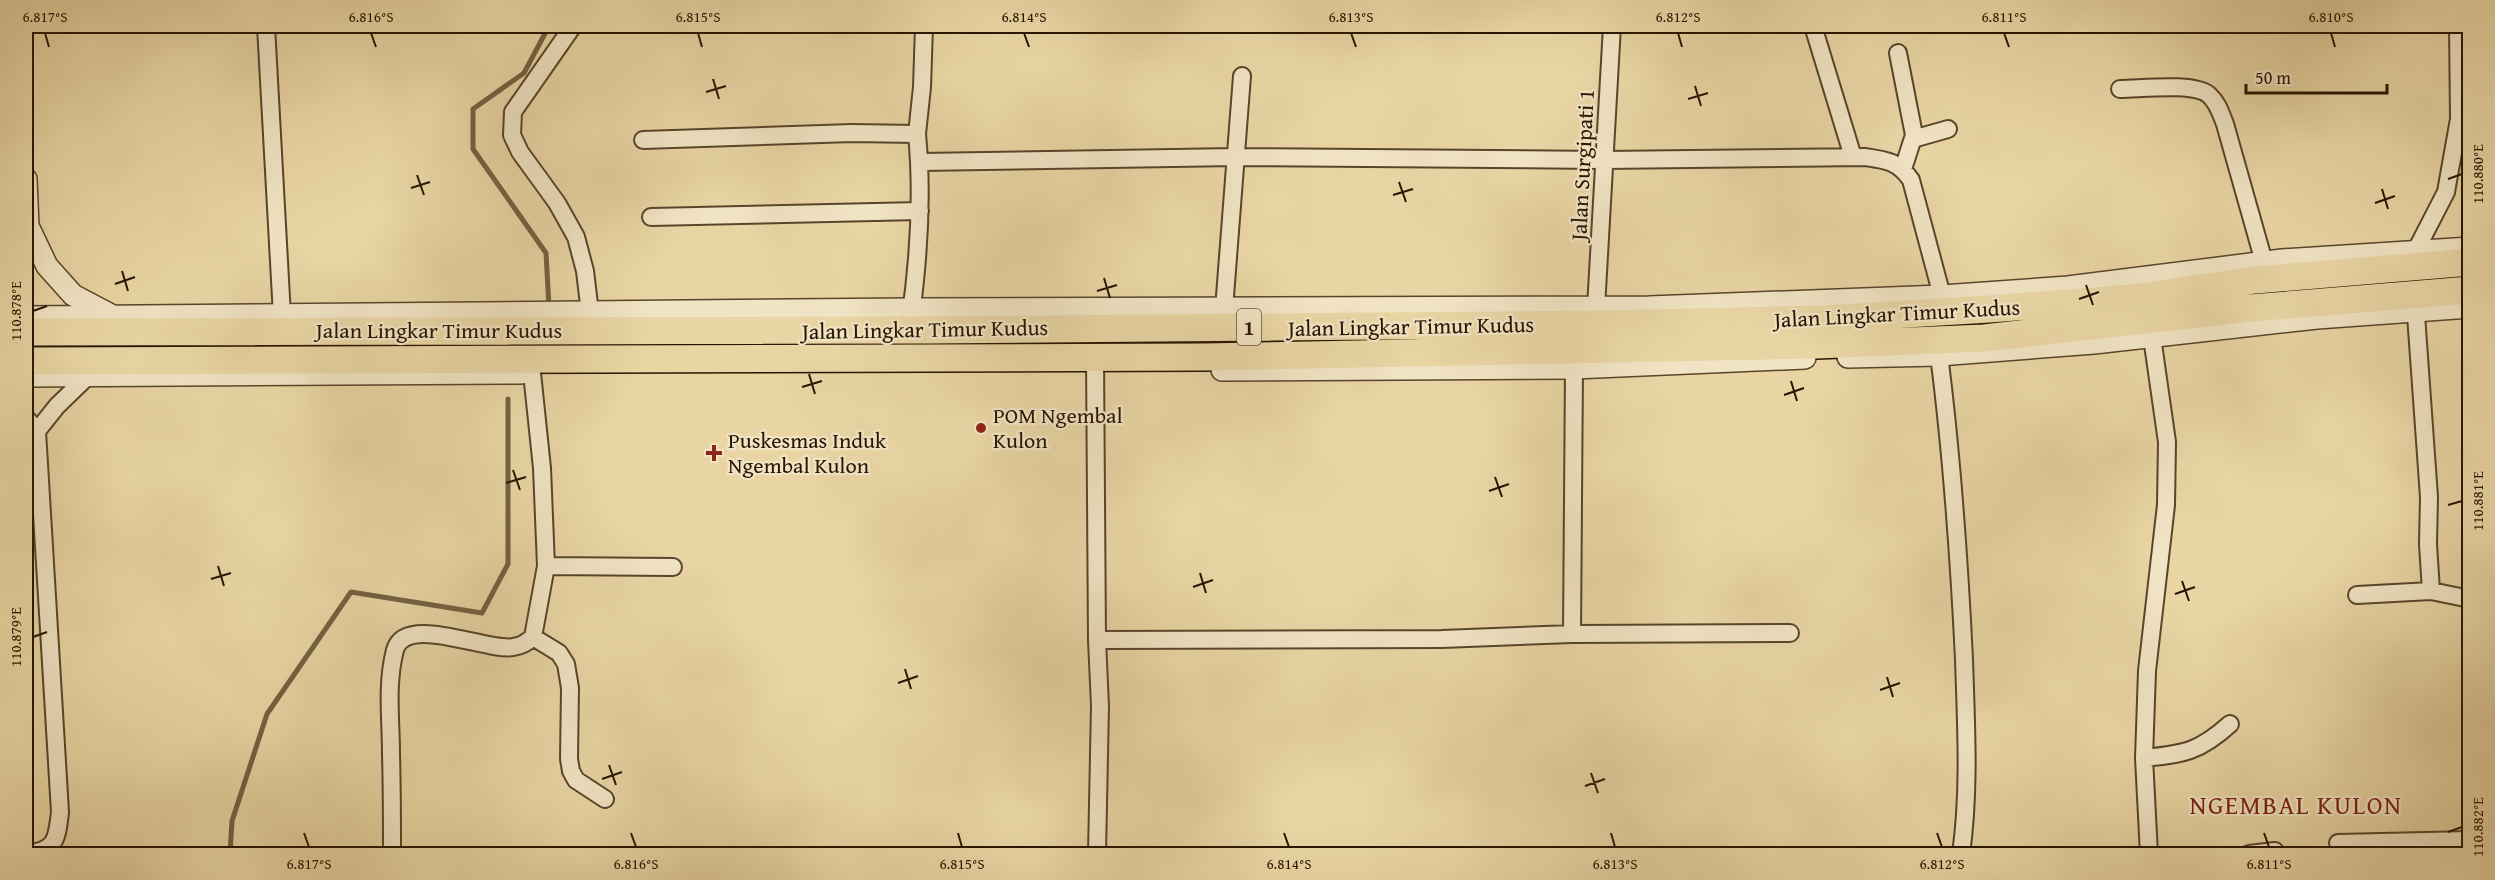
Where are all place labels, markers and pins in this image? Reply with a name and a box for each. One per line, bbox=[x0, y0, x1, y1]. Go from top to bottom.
place label: POM Ngembal Kulon bbox=[993, 399, 1123, 456]
marker: POM Ngembal Kulon bbox=[974, 421, 988, 435]
place label: Puskesmas Induk Ngembal Kulon bbox=[728, 424, 887, 481]
marker: Puskesmas Induk Ngembal Kulon bbox=[705, 444, 723, 462]

